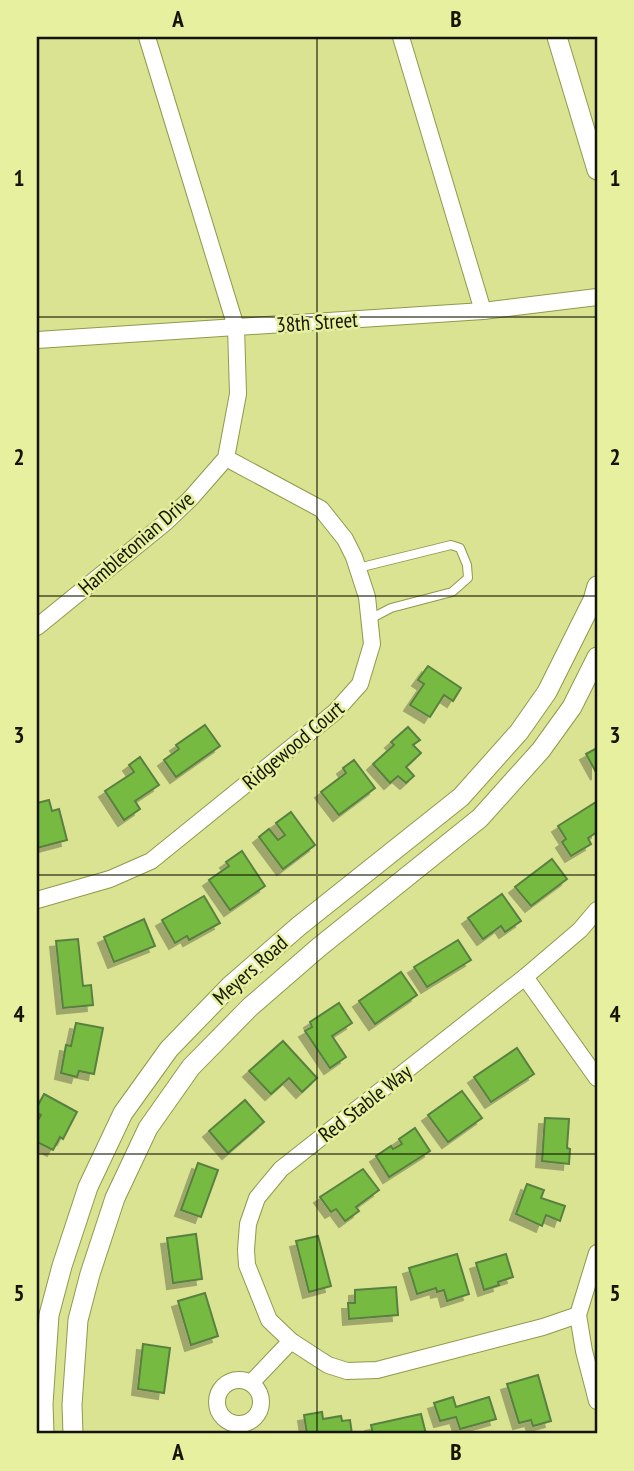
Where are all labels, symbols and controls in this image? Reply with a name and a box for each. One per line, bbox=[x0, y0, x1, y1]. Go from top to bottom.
text: A bbox=[171, 4, 184, 33]
text: B bbox=[450, 4, 462, 33]
text: 1 bbox=[14, 163, 25, 192]
text: 1 bbox=[610, 163, 621, 192]
street label: 38th Street bbox=[275, 306, 359, 338]
text: 2 bbox=[14, 442, 25, 471]
text: 2 bbox=[610, 442, 621, 471]
street label: Hambletonian Drive bbox=[73, 485, 199, 601]
street label: Ridgewood Court bbox=[237, 695, 350, 795]
text: 3 bbox=[14, 720, 25, 749]
text: 3 bbox=[610, 720, 621, 749]
street label: Meyers Road bbox=[207, 929, 293, 1011]
text: 4 bbox=[14, 999, 25, 1028]
text: 4 bbox=[610, 999, 621, 1028]
street label: Red Stable Way bbox=[313, 1058, 417, 1148]
text: 5 bbox=[14, 1278, 25, 1307]
text: 5 bbox=[610, 1278, 621, 1307]
text: A bbox=[171, 1437, 184, 1466]
text: B bbox=[450, 1437, 462, 1466]

